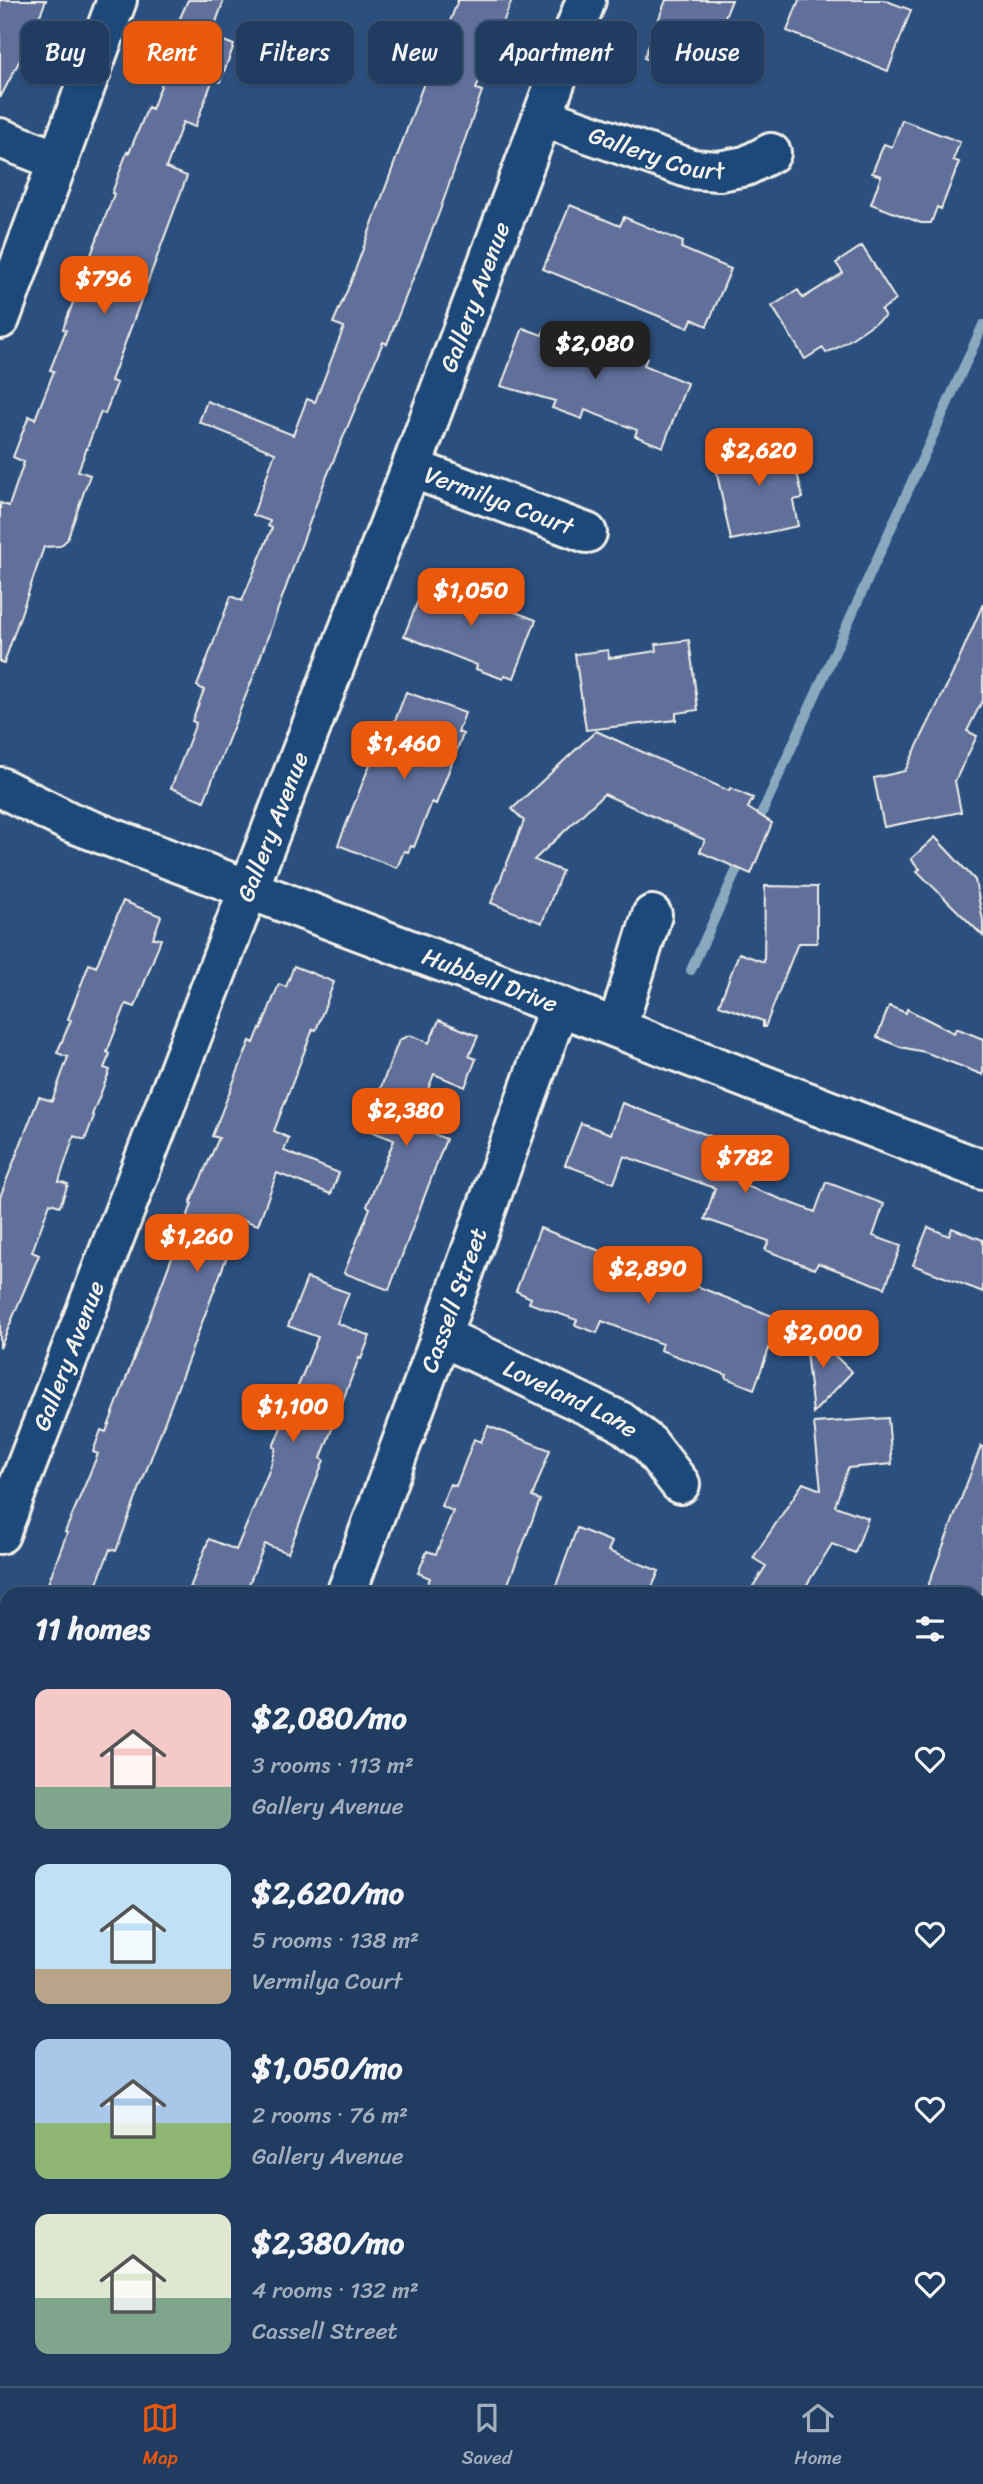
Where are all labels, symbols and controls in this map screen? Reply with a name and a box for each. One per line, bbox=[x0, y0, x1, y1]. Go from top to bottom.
chip: Buy bbox=[21, 21, 109, 84]
chip: Rent bbox=[123, 21, 222, 84]
chip: Filters bbox=[236, 21, 354, 84]
chip: New bbox=[368, 21, 462, 84]
chip: Apartment bbox=[476, 21, 637, 84]
chip: House bbox=[651, 21, 764, 84]
street label: Gallery Court bbox=[583, 114, 730, 192]
street label: Gallery Avenue bbox=[428, 216, 522, 379]
pin: $796 bbox=[63, 256, 145, 316]
text: $796 bbox=[76, 258, 132, 299]
pin: $2,080 bbox=[538, 322, 652, 381]
text: $2,080 bbox=[556, 323, 634, 364]
pin: $2,620 bbox=[702, 428, 816, 488]
text: $2,620 bbox=[721, 430, 797, 471]
street label: Vermilya Court bbox=[418, 454, 581, 548]
pin: $1,050 bbox=[414, 568, 528, 628]
text: $1,050 bbox=[434, 570, 508, 611]
pin: $1,460 bbox=[347, 722, 461, 781]
text: $1,460 bbox=[367, 723, 441, 764]
street label: Gallery Avenue bbox=[225, 745, 321, 908]
street label: Hubbell Drive bbox=[416, 935, 564, 1025]
pin: $2,380 bbox=[349, 1088, 463, 1148]
text: $2,380 bbox=[368, 1090, 444, 1131]
pin: $782 bbox=[704, 1136, 786, 1195]
text: $782 bbox=[717, 1137, 773, 1178]
pin: $1,260 bbox=[140, 1214, 254, 1274]
text: $1,260 bbox=[161, 1216, 233, 1257]
street label: Cassell Street bbox=[408, 1222, 499, 1379]
pin: $2,890 bbox=[591, 1246, 705, 1306]
text: $2,890 bbox=[609, 1248, 687, 1289]
street label: Gallery Avenue bbox=[21, 1274, 117, 1437]
pin: $2,000 bbox=[766, 1310, 880, 1370]
text: $2,000 bbox=[784, 1312, 862, 1353]
street label: Loveland Lane bbox=[496, 1347, 648, 1449]
pin: $1,100 bbox=[236, 1384, 350, 1444]
text: $1,100 bbox=[258, 1386, 328, 1427]
text: 11 homes bbox=[35, 1602, 150, 1656]
icon: filters bbox=[911, 1610, 949, 1648]
text: $2,080/mo bbox=[252, 1691, 407, 1745]
icon: home bbox=[91, 1717, 175, 1801]
icon: heart bbox=[911, 1740, 949, 1778]
text: 3 rooms · 113 m² bbox=[252, 1745, 414, 1786]
text: Gallery Avenue bbox=[252, 1786, 404, 1827]
text: $2,620/mo bbox=[252, 1866, 404, 1920]
icon: home bbox=[91, 1892, 175, 1976]
icon: heart bbox=[911, 1915, 949, 1953]
text: 5 rooms · 138 m² bbox=[252, 1920, 419, 1961]
text: Vermilya Court bbox=[252, 1961, 402, 2002]
text: $1,050/mo bbox=[252, 2041, 403, 2095]
icon: home bbox=[91, 2067, 175, 2151]
icon: heart bbox=[911, 2090, 949, 2128]
text: 2 rooms · 76 m² bbox=[252, 2095, 408, 2136]
text: Gallery Avenue bbox=[252, 2136, 404, 2177]
text: $2,380/mo bbox=[252, 2216, 404, 2270]
icon: home bbox=[91, 2242, 175, 2326]
icon: heart bbox=[911, 2265, 949, 2303]
text: 4 rooms · 132 m² bbox=[252, 2270, 419, 2311]
text: Cassell Street bbox=[252, 2311, 398, 2352]
tab: Map bbox=[141, 2399, 179, 2474]
tab: Saved bbox=[462, 2399, 512, 2474]
tab: Home bbox=[794, 2399, 842, 2474]

